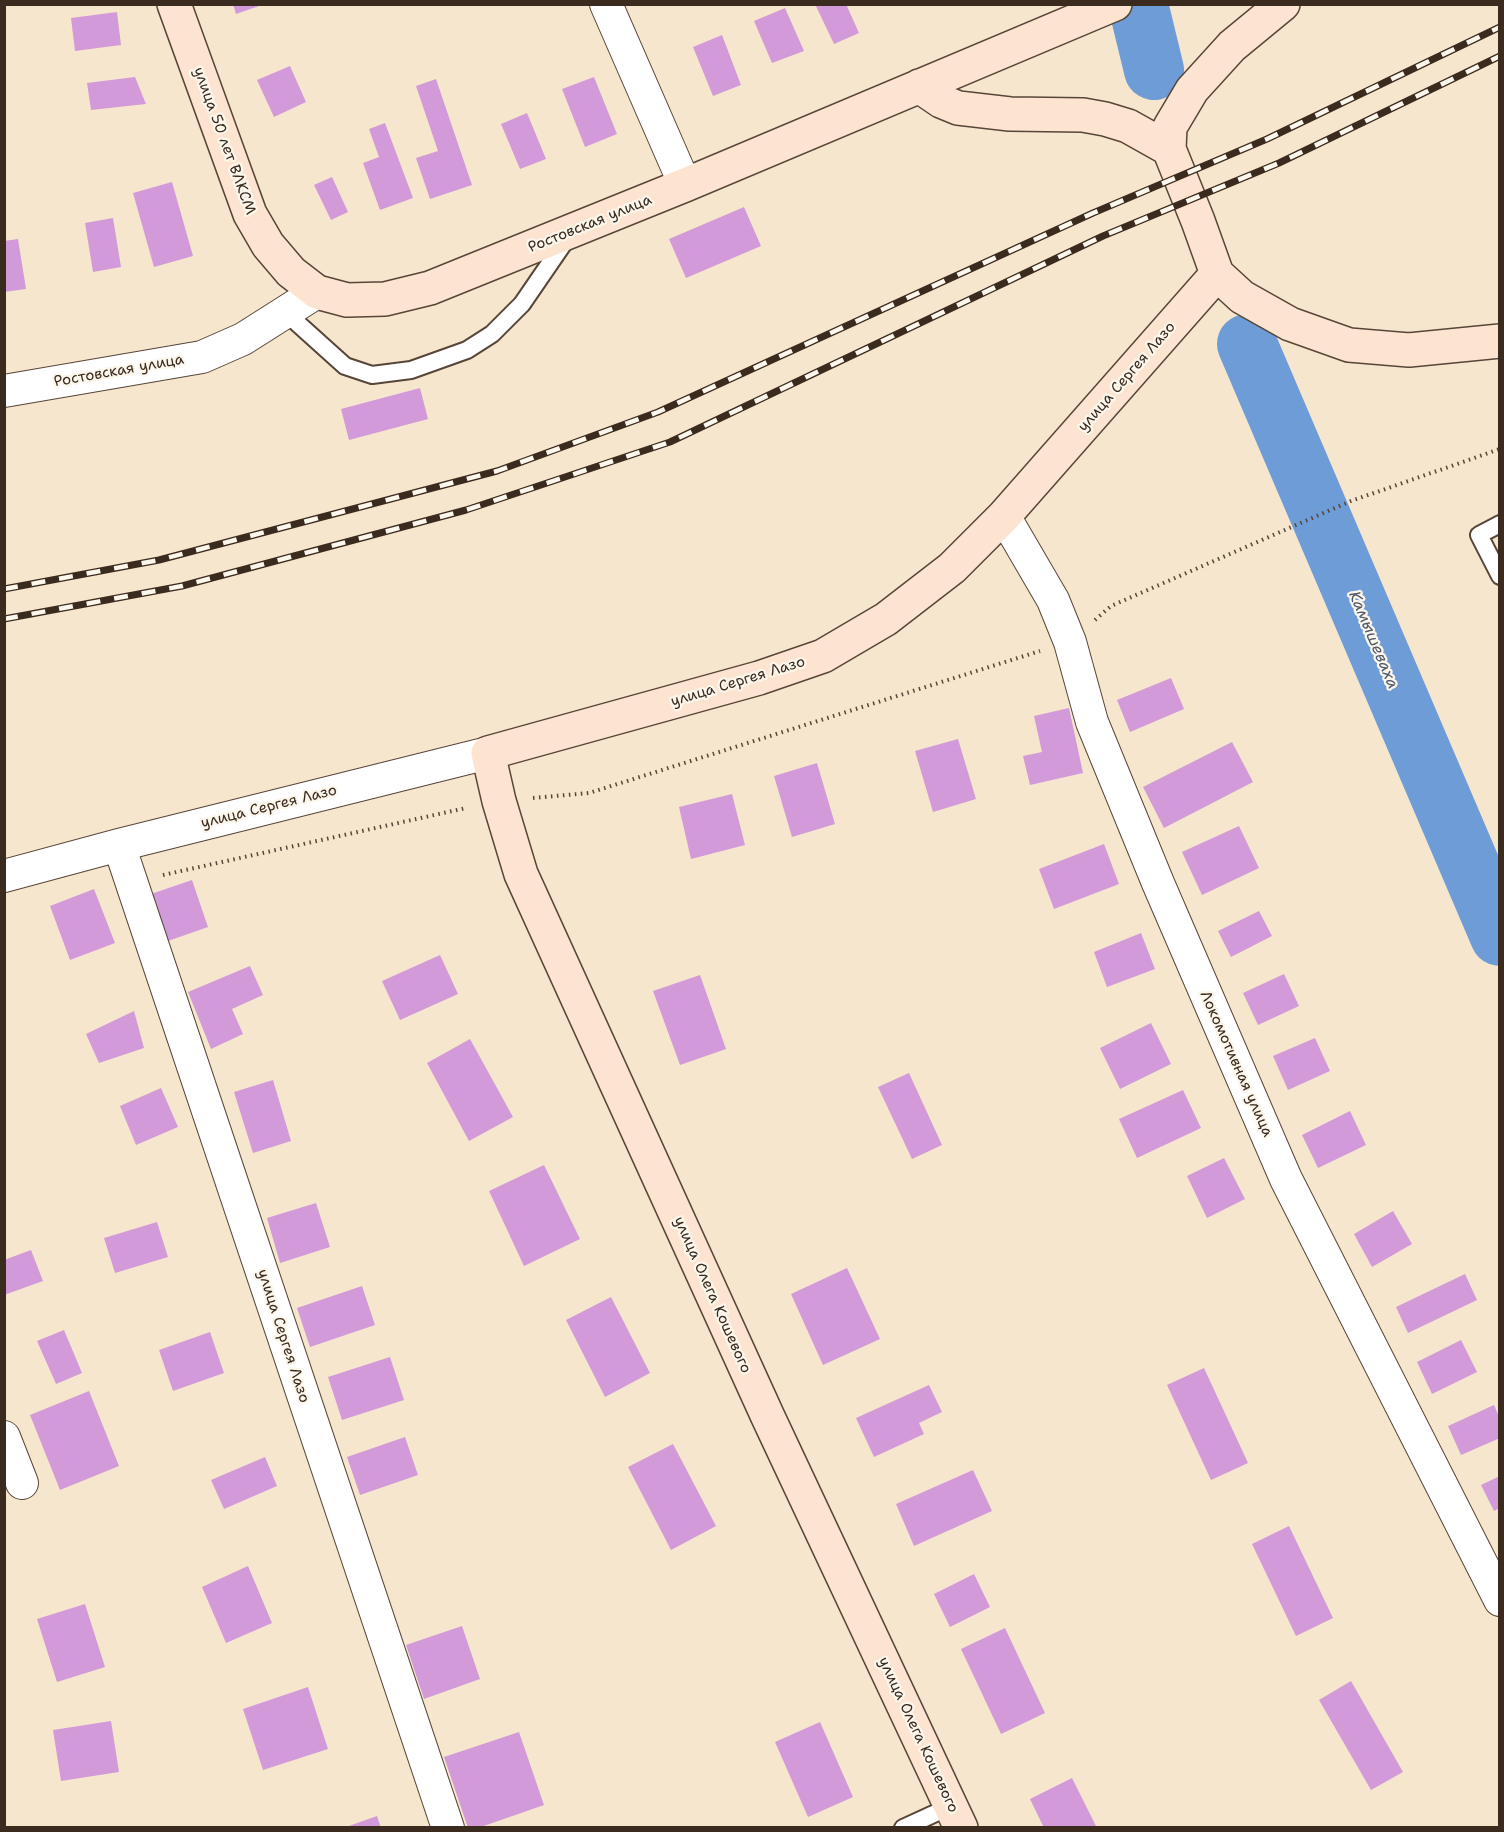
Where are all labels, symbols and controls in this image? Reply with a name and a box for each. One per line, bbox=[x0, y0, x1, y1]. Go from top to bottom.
street label: улица 50 лет ВЛКСМ bbox=[189, 65, 259, 217]
street label: Ростовская улица bbox=[526, 191, 654, 257]
street label: улица Сергея Лазо bbox=[1074, 318, 1180, 436]
street label: Ростовская улица bbox=[53, 351, 185, 391]
water label: Камышеваха bbox=[1344, 588, 1402, 692]
street label: улица Сергея Лазо bbox=[669, 653, 807, 711]
street label: улица Сергея Лазо bbox=[199, 781, 339, 833]
street label: Локомотивная улица bbox=[1196, 988, 1276, 1140]
street label: улица Олега Кошевого bbox=[669, 1214, 755, 1376]
street label: улица Сергея Лазо bbox=[253, 1267, 313, 1405]
street label: улица Олега Кошевого bbox=[874, 1654, 962, 1816]

